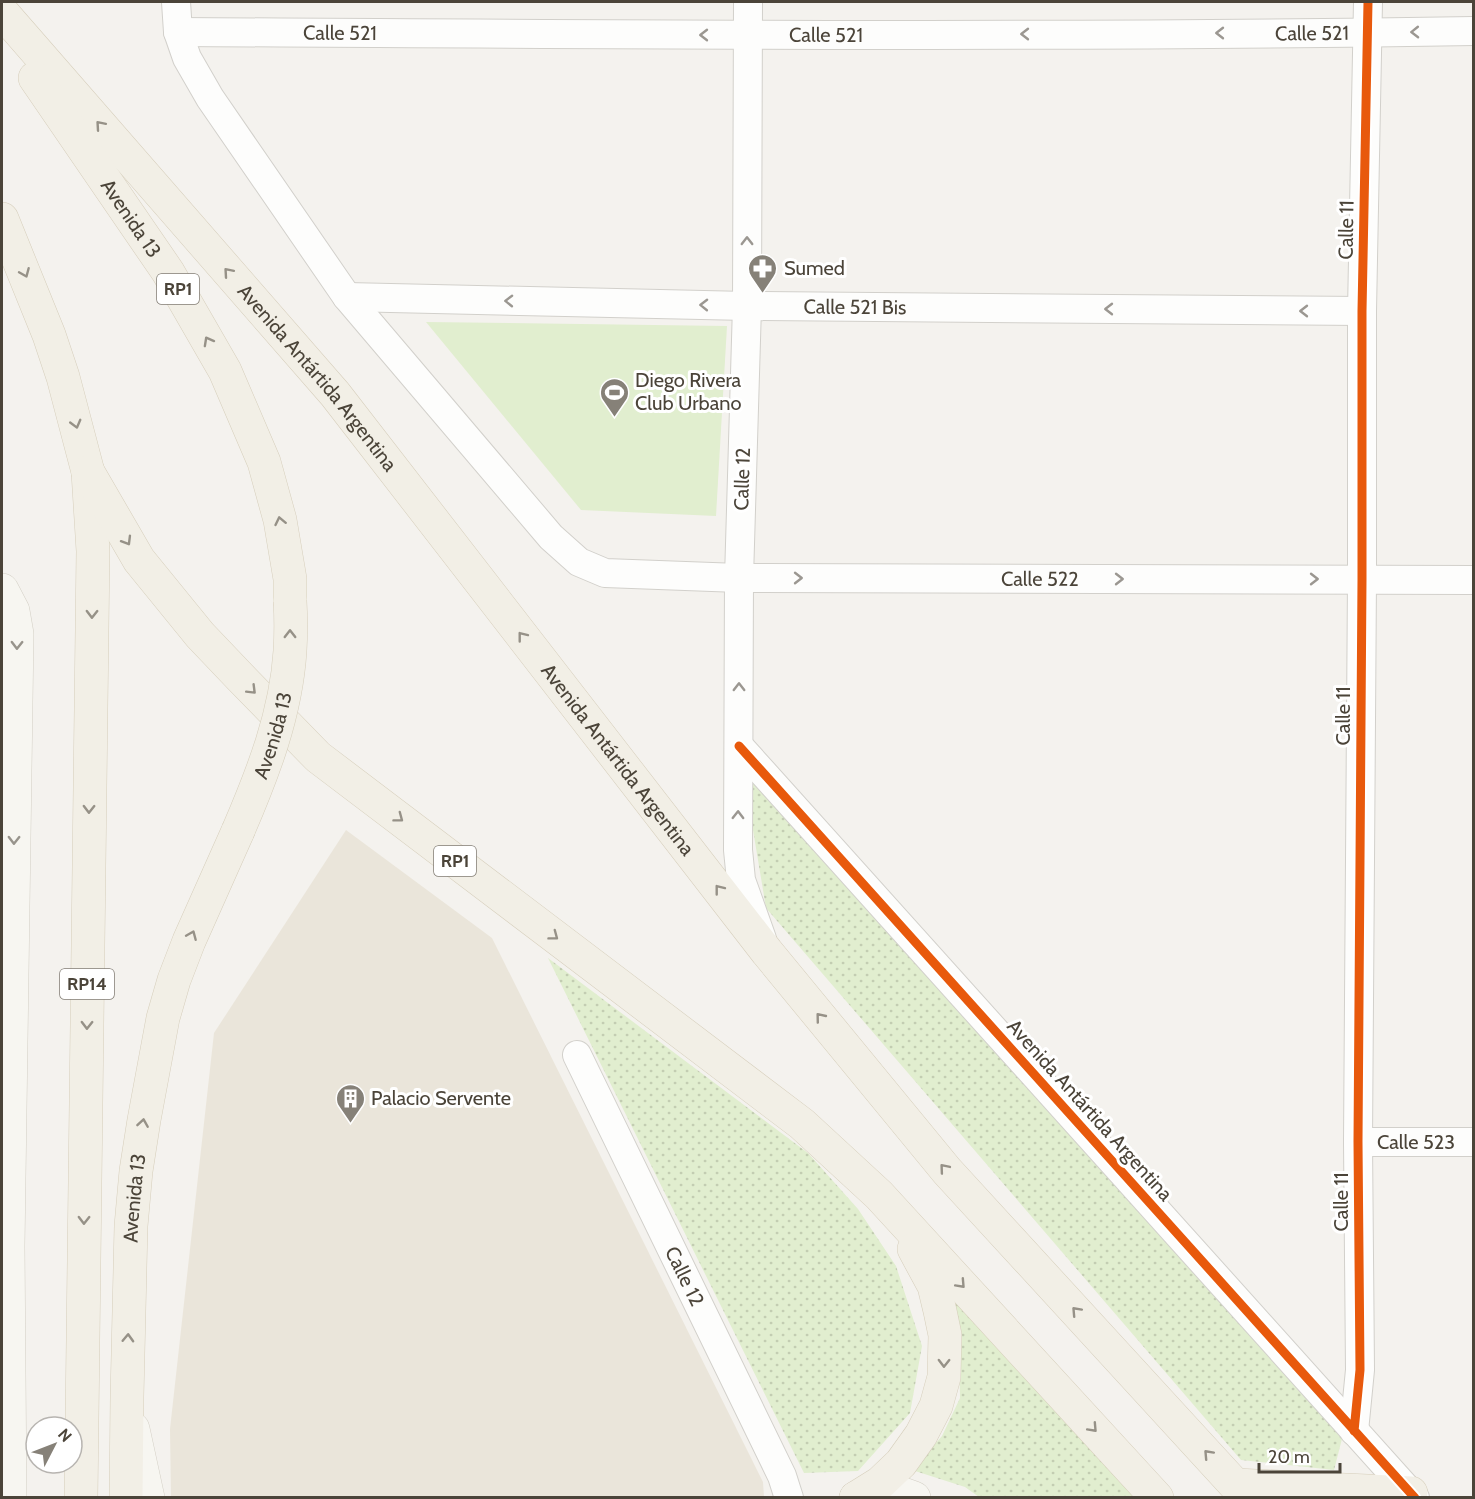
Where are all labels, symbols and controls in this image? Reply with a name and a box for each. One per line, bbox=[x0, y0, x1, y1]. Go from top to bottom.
street label: Calle 521 bbox=[303, 21, 377, 45]
street label: Calle 521 bbox=[1275, 21, 1349, 45]
street label: Calle 521 bbox=[789, 23, 863, 47]
one-way arrow bbox=[1411, 26, 1420, 38]
one-way arrow bbox=[1216, 27, 1225, 39]
one-way arrow bbox=[1021, 28, 1030, 40]
one-way arrow bbox=[700, 29, 709, 41]
one-way arrow bbox=[96, 121, 107, 132]
street label: Avenida 13 bbox=[96, 174, 166, 262]
street label: Calle 11 bbox=[1333, 200, 1359, 260]
one-way arrow bbox=[741, 236, 753, 245]
pharmacy icon: Sumed bbox=[747, 252, 779, 294]
place label: Sumed bbox=[784, 256, 845, 280]
one-way arrow bbox=[17, 266, 29, 277]
one-way arrow bbox=[224, 268, 235, 279]
road number: RP1 bbox=[157, 274, 199, 304]
street label: Avenida Antártida Argentina bbox=[233, 279, 402, 476]
street label: Calle 521 Bis bbox=[803, 294, 906, 319]
one-way arrow bbox=[504, 295, 513, 307]
one-way arrow bbox=[699, 299, 708, 312]
one-way arrow bbox=[1104, 303, 1113, 315]
one-way arrow bbox=[1299, 304, 1308, 317]
one-way arrow bbox=[204, 337, 216, 347]
place label: Diego Rivera Club Urbano bbox=[635, 368, 742, 415]
sports icon: Diego Rivera Club Urbano bbox=[598, 376, 630, 418]
one-way arrow bbox=[68, 419, 81, 429]
street label: Calle 12 bbox=[729, 447, 755, 511]
one-way arrow bbox=[274, 517, 287, 527]
one-way arrow bbox=[120, 535, 132, 545]
street label: Calle 522 bbox=[1001, 567, 1079, 591]
one-way arrow bbox=[793, 572, 802, 584]
one-way arrow bbox=[1114, 573, 1123, 585]
one-way arrow bbox=[1309, 573, 1318, 585]
one-way arrow bbox=[86, 609, 98, 618]
one-way arrow bbox=[284, 629, 297, 638]
one-way arrow bbox=[518, 631, 529, 642]
one-way arrow bbox=[11, 641, 23, 650]
street label: Avenida Antártida Argentina bbox=[536, 659, 700, 860]
one-way arrow bbox=[733, 683, 745, 692]
one-way arrow bbox=[245, 684, 256, 694]
street label: Calle 11 bbox=[1331, 686, 1355, 746]
street label: Avenida 13 bbox=[248, 690, 297, 782]
one-way arrow bbox=[83, 804, 95, 813]
one-way arrow bbox=[732, 810, 744, 819]
one-way arrow bbox=[392, 811, 403, 822]
one-way arrow bbox=[8, 836, 20, 845]
road number: RP1 bbox=[434, 846, 476, 876]
one-way arrow bbox=[715, 885, 726, 896]
one-way arrow bbox=[547, 928, 558, 939]
one-way arrow bbox=[185, 930, 197, 941]
road number: RP14 bbox=[60, 969, 114, 999]
one-way arrow bbox=[816, 1013, 827, 1024]
street label: Avenida Antártida Argentina bbox=[1002, 1014, 1178, 1206]
one-way arrow bbox=[81, 1020, 93, 1029]
building icon: Palacio Servente bbox=[334, 1082, 366, 1124]
place label: Palacio Servente bbox=[371, 1086, 511, 1110]
one-way arrow bbox=[137, 1118, 149, 1128]
street label: Calle 523 bbox=[1377, 1130, 1455, 1154]
street label: Avenida 13 bbox=[119, 1152, 151, 1243]
one-way arrow bbox=[940, 1164, 951, 1175]
street label: Calle 11 bbox=[1329, 1172, 1353, 1232]
one-way arrow bbox=[78, 1215, 90, 1224]
street label: Calle 12 bbox=[660, 1243, 709, 1310]
one-way arrow bbox=[954, 1278, 965, 1288]
one-way arrow bbox=[1072, 1307, 1083, 1318]
one-way arrow bbox=[122, 1334, 135, 1343]
one-way arrow bbox=[938, 1358, 951, 1367]
north arrow bbox=[24, 1415, 84, 1475]
one-way arrow bbox=[1086, 1421, 1097, 1432]
text: N bbox=[54, 1425, 76, 1446]
scale bar bbox=[1259, 1436, 1340, 1474]
text: 20 m bbox=[1268, 1446, 1310, 1468]
one-way arrow bbox=[1204, 1451, 1215, 1461]

